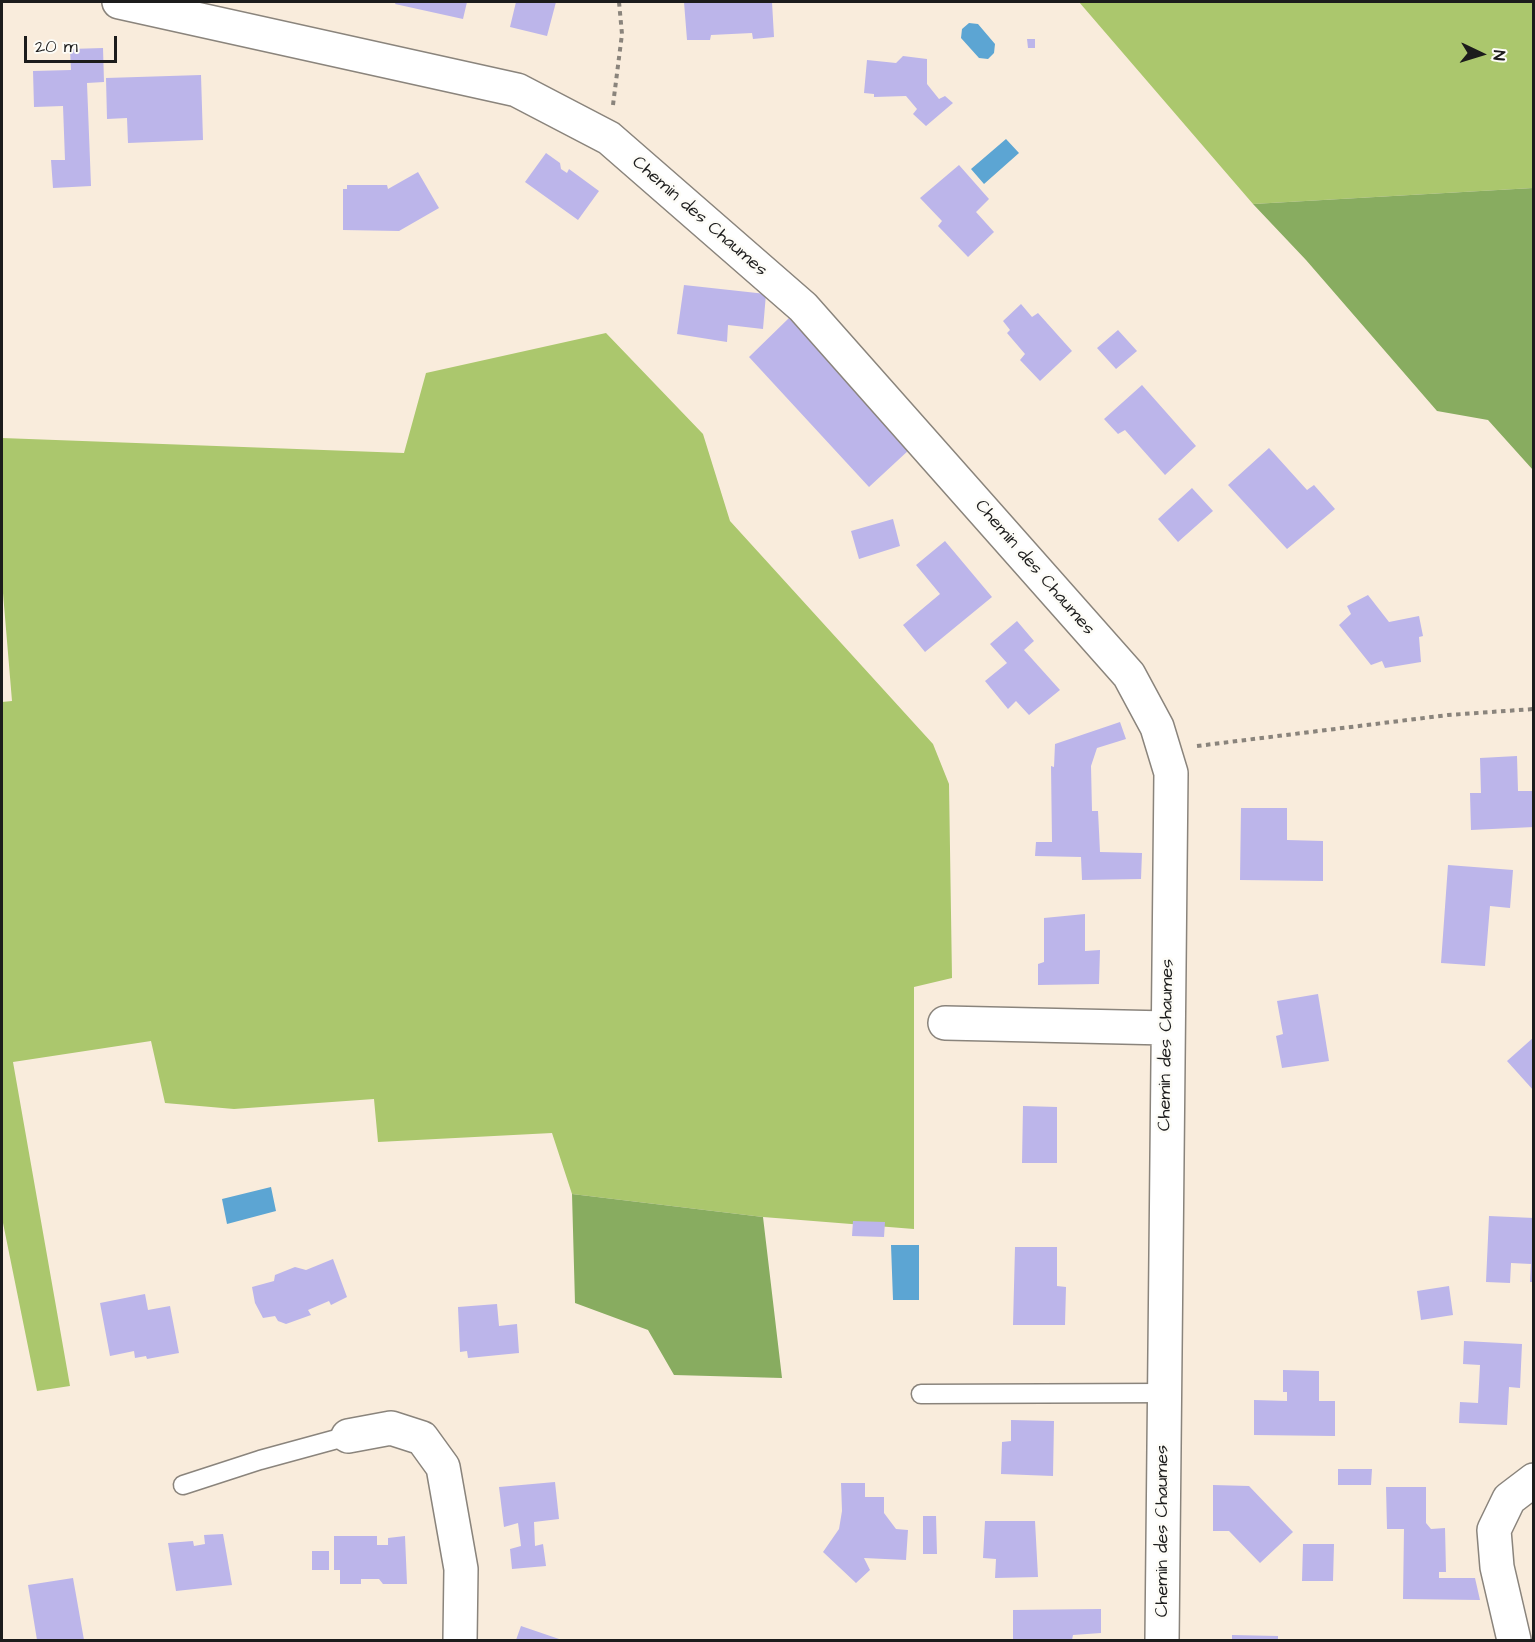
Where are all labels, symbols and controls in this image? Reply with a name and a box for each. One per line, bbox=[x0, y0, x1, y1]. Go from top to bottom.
scale bar bbox=[27, 24, 120, 62]
north arrow bbox=[1451, 24, 1511, 84]
text: 20 m bbox=[35, 34, 78, 59]
text: N bbox=[1488, 49, 1510, 61]
street label: Chemin des Chaumes bbox=[627, 152, 771, 282]
street label: Chemin des Chaumes bbox=[969, 496, 1099, 640]
street label: Chemin des Chaumes bbox=[1155, 959, 1179, 1131]
street label: Chemin des Chaumes bbox=[1152, 1445, 1174, 1617]

